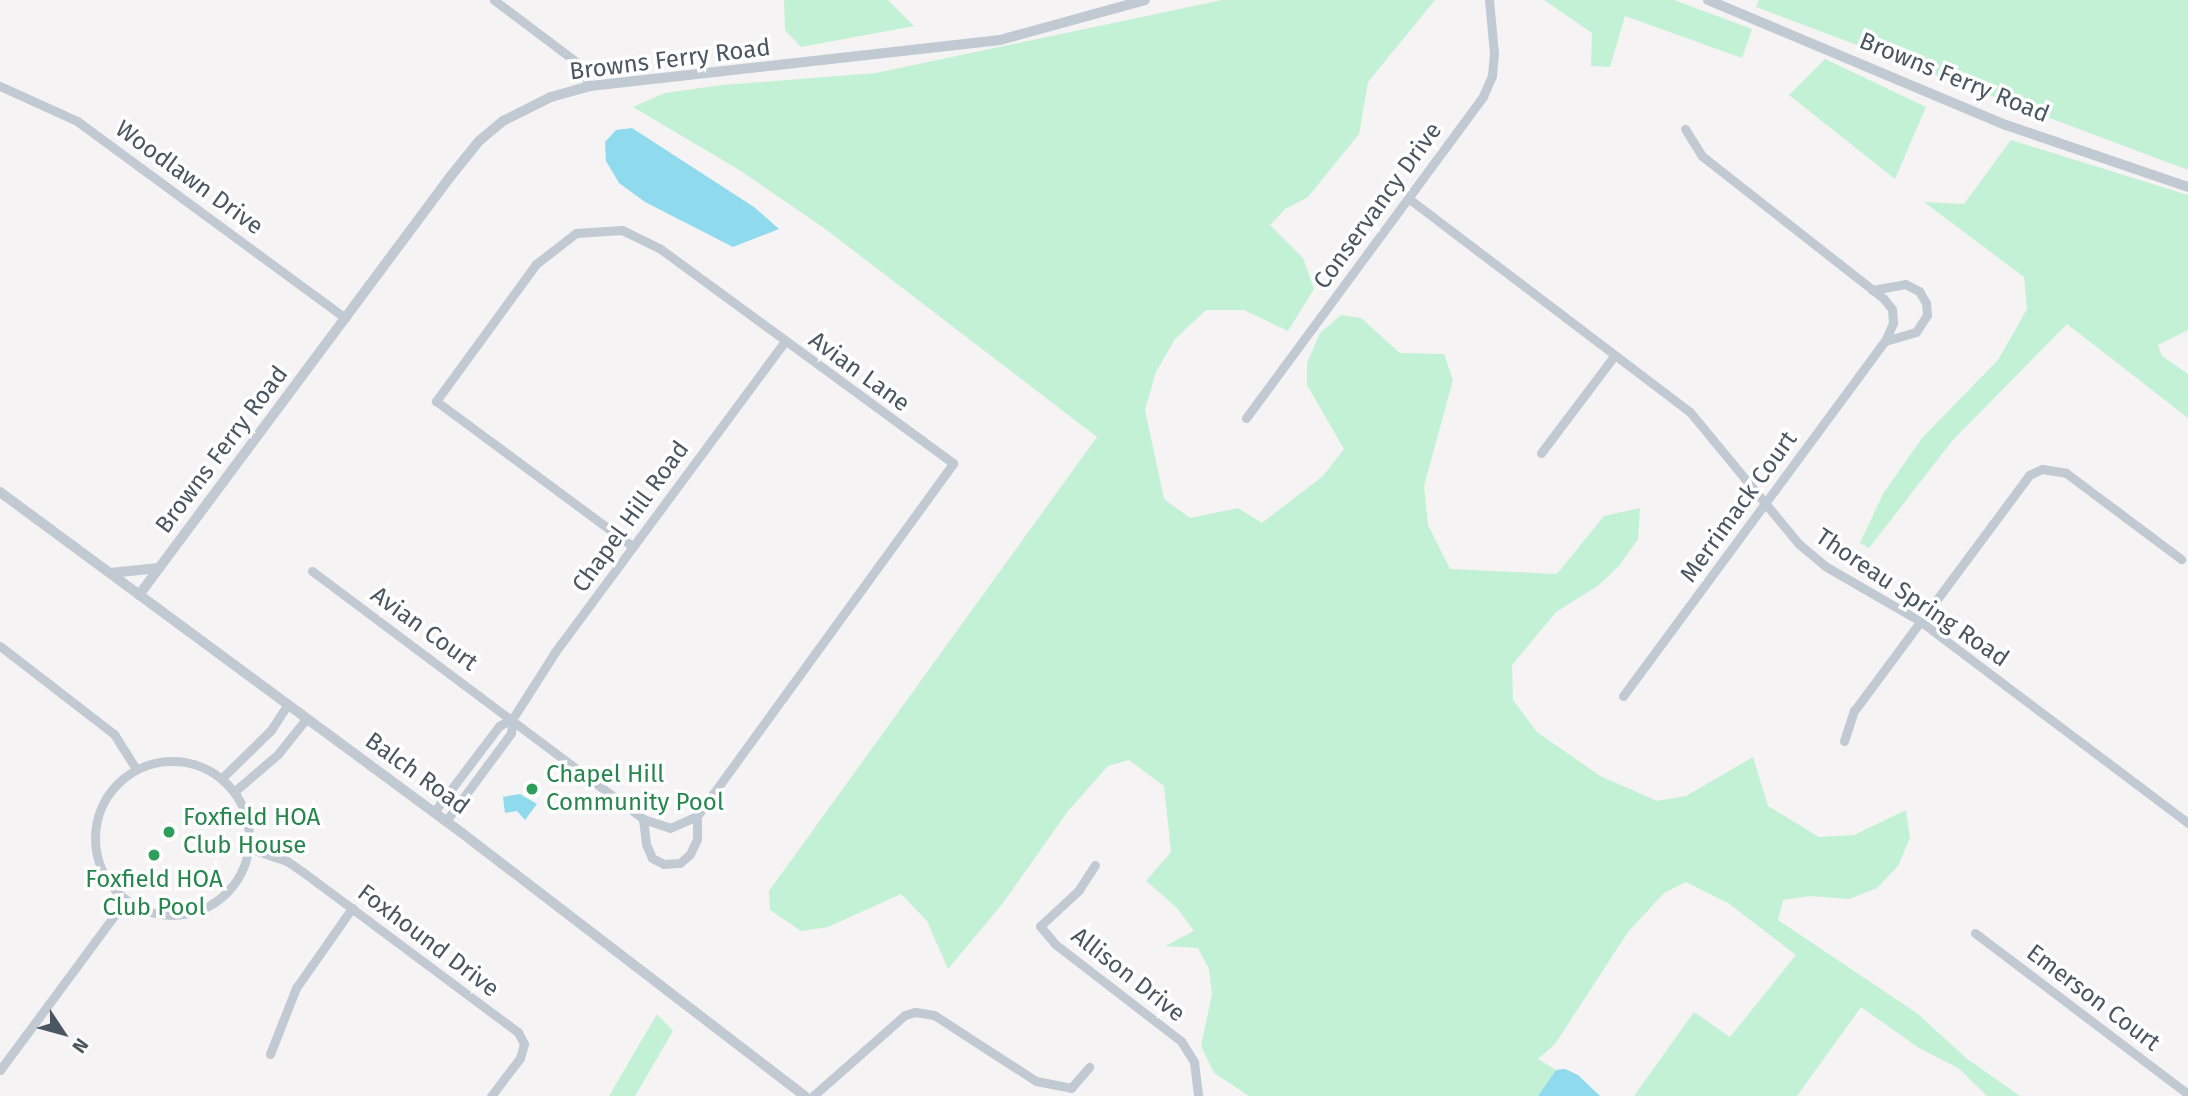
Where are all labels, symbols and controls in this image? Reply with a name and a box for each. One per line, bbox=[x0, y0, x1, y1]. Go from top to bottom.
street label: Browns Ferry Road bbox=[1855, 27, 2053, 129]
street label: Browns Ferry Road bbox=[568, 33, 772, 87]
street label: Woodlawn Drive bbox=[109, 115, 269, 241]
street label: Conservancy Drive bbox=[1308, 117, 1448, 295]
street label: Avian Lane bbox=[803, 326, 915, 418]
street label: Browns Ferry Road bbox=[150, 361, 294, 539]
street label: Merrimack Court bbox=[1675, 426, 1803, 588]
street label: Chapel Hill Road bbox=[566, 436, 696, 598]
street label: Thoreau Spring Road bbox=[1810, 523, 2014, 673]
street label: Avian Court bbox=[365, 581, 483, 677]
street label: Balch Road bbox=[359, 727, 475, 821]
place label: Chapel Hill Community Pool bbox=[546, 761, 724, 817]
marker: Chapel Hill Community Pool bbox=[524, 781, 540, 797]
place label: Foxfield HOA Club House bbox=[183, 804, 320, 860]
marker: Foxfield HOA Club House bbox=[161, 824, 177, 840]
marker: Foxfield HOA Club Pool bbox=[146, 847, 162, 863]
place label: Foxfield HOA Club Pool bbox=[85, 866, 223, 922]
street label: Foxhound Drive bbox=[352, 878, 504, 1004]
street label: Allison Drive bbox=[1065, 922, 1191, 1028]
street label: Emerson Court bbox=[2021, 938, 2165, 1058]
north arrow bbox=[28, 998, 98, 1068]
text: N bbox=[67, 1034, 93, 1057]

